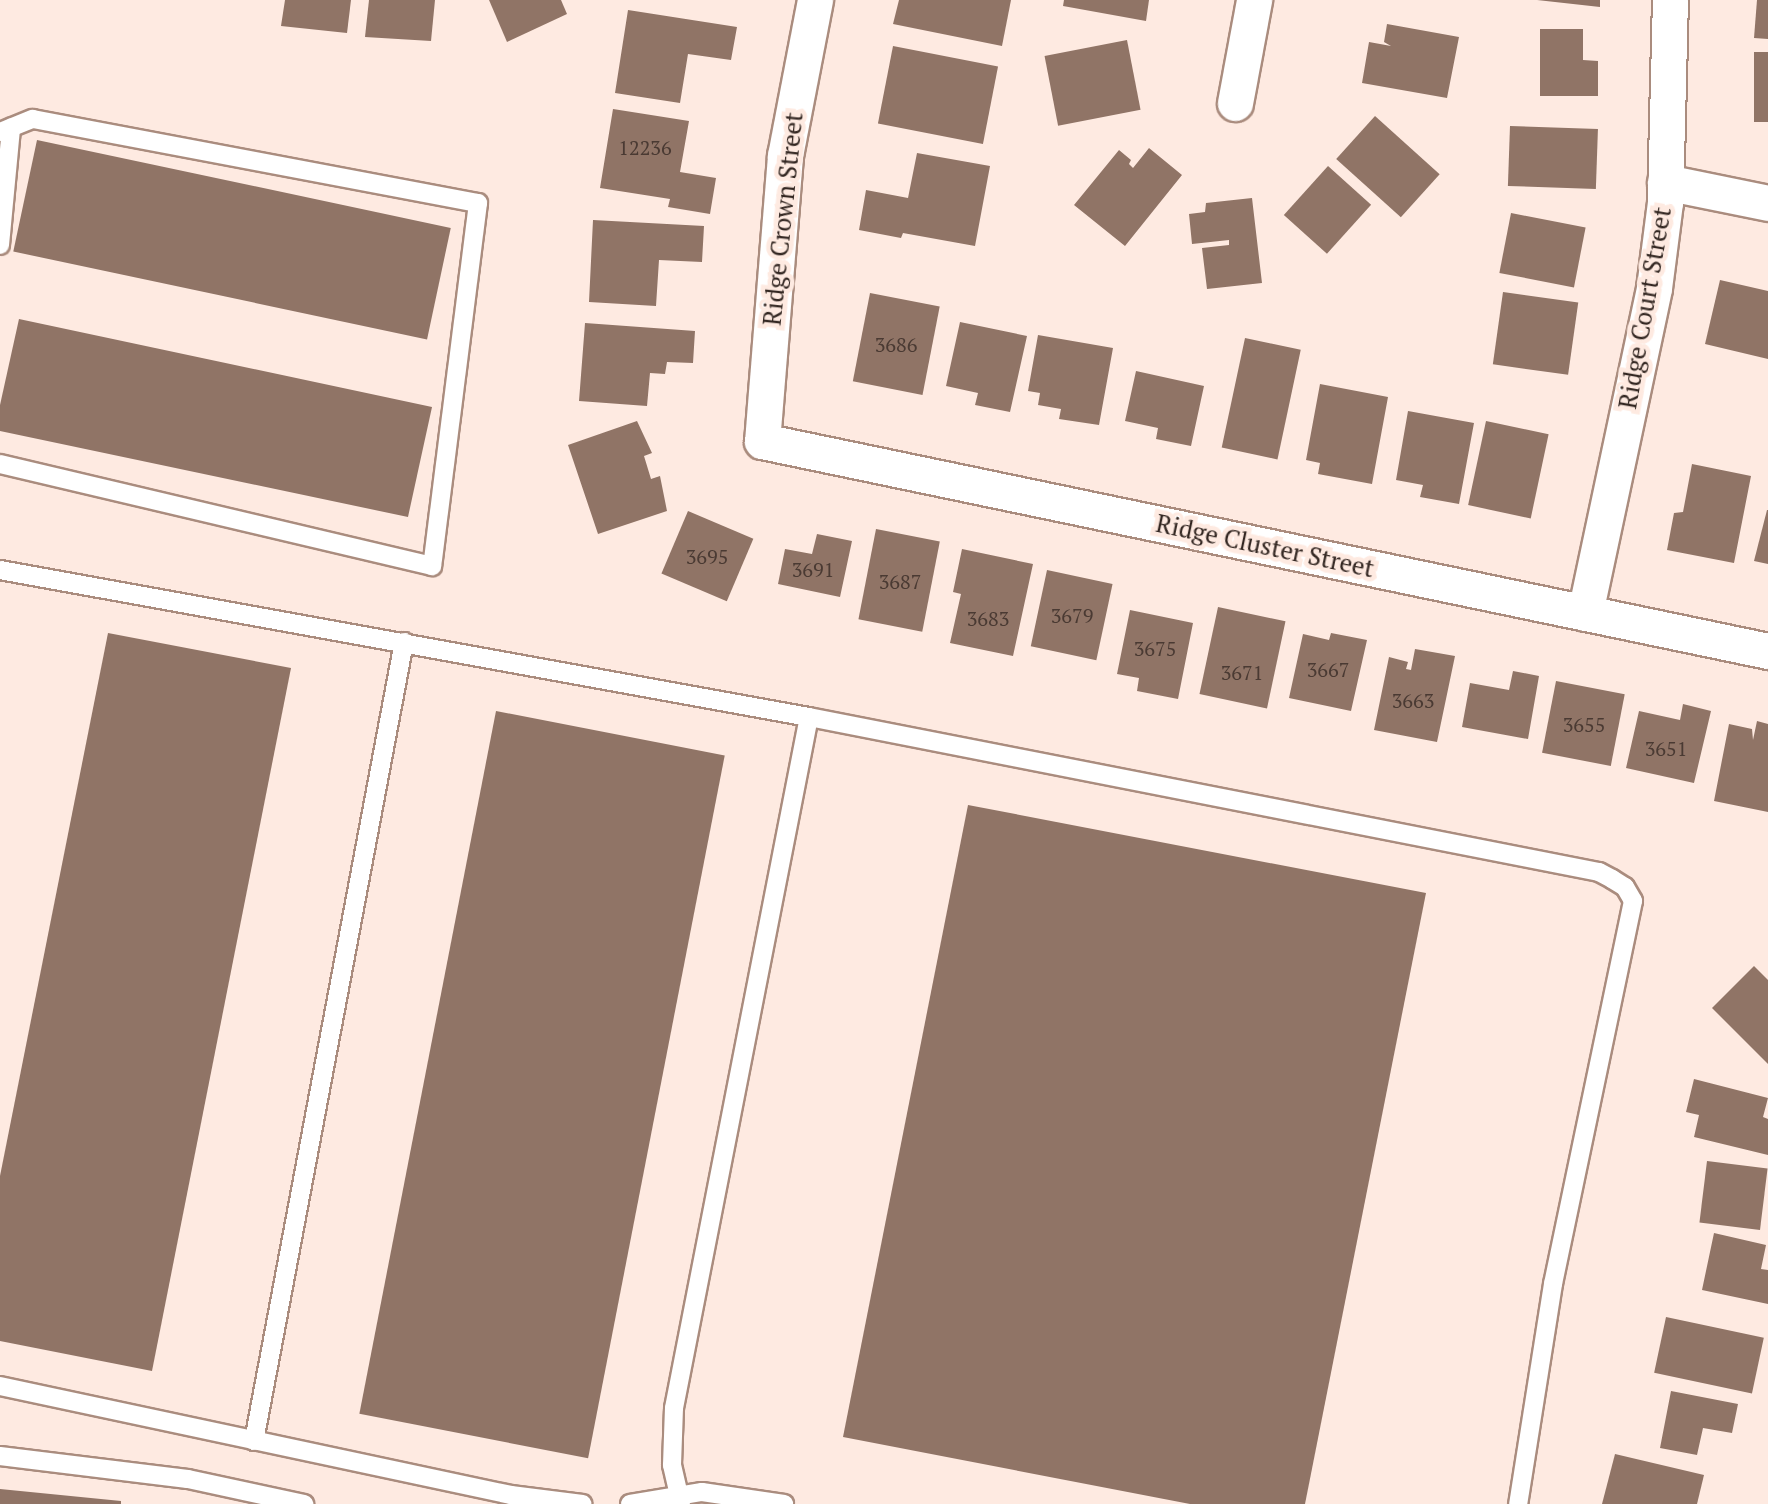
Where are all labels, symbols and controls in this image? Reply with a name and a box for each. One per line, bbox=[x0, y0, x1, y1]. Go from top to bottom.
street label: Ridge Crown Street bbox=[757, 111, 809, 327]
house number: 12236 bbox=[618, 135, 672, 159]
street label: Ridge Court Street bbox=[1612, 205, 1678, 411]
house number: 3686 bbox=[875, 332, 917, 356]
street label: Ridge Cluster Street bbox=[1153, 508, 1377, 584]
house number: 3695 bbox=[686, 544, 728, 568]
house number: 3691 bbox=[792, 557, 834, 581]
house number: 3687 bbox=[879, 569, 921, 593]
house number: 3679 bbox=[1051, 603, 1093, 627]
house number: 3683 bbox=[967, 606, 1009, 630]
house number: 3675 bbox=[1134, 636, 1176, 660]
house number: 3667 bbox=[1307, 657, 1349, 681]
house number: 3671 bbox=[1221, 660, 1263, 684]
house number: 3663 bbox=[1392, 688, 1434, 712]
house number: 3655 bbox=[1563, 712, 1605, 736]
house number: 3651 bbox=[1645, 736, 1687, 760]

